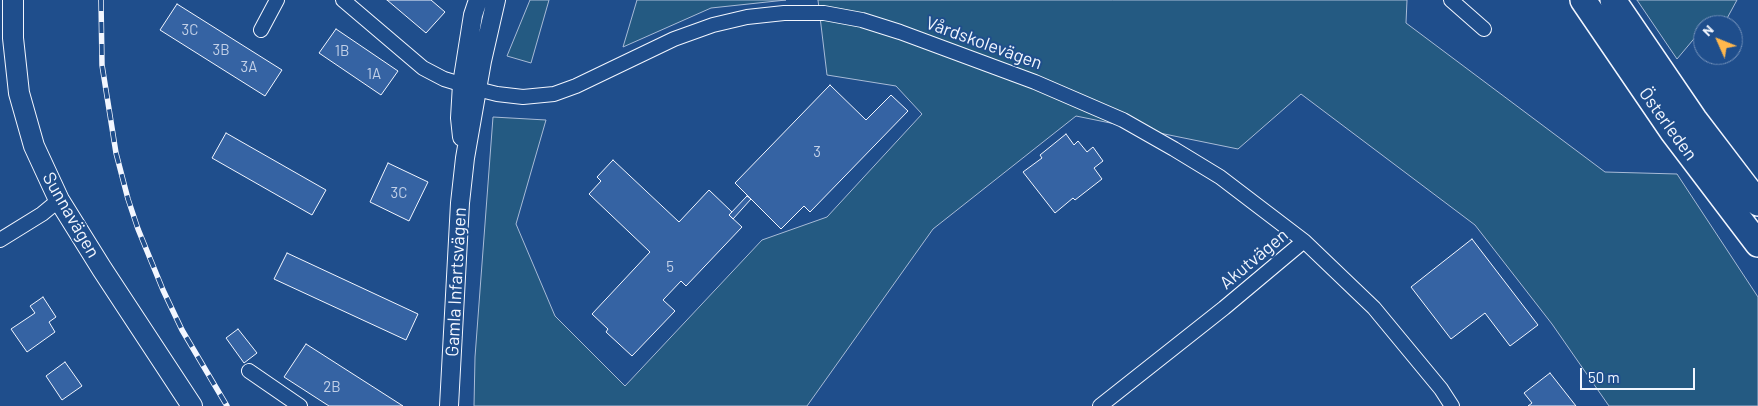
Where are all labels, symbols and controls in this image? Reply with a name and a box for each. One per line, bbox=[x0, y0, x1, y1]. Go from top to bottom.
street label: Vårdskolevägen bbox=[923, 12, 1045, 74]
north arrow bbox=[1693, 15, 1743, 65]
house number: 3C bbox=[182, 21, 198, 39]
text: N bbox=[1698, 21, 1717, 39]
house number: 3B bbox=[212, 41, 230, 59]
house number: 1B bbox=[335, 42, 349, 60]
house number: 3A bbox=[241, 58, 257, 76]
house number: 1A bbox=[367, 65, 381, 83]
street label: Österleden bbox=[1634, 83, 1702, 165]
house number: 3 bbox=[813, 143, 821, 161]
street label: Sunnavägen bbox=[38, 168, 104, 262]
house number: 3C bbox=[391, 184, 407, 202]
street label: Gamla Infartsvägen bbox=[441, 207, 471, 357]
street label: Akutvägen bbox=[1215, 224, 1293, 294]
house number: 5 bbox=[666, 258, 674, 276]
scale bar bbox=[1583, 358, 1698, 390]
text: 50 m bbox=[1588, 368, 1620, 386]
house number: 2B bbox=[323, 378, 341, 396]

